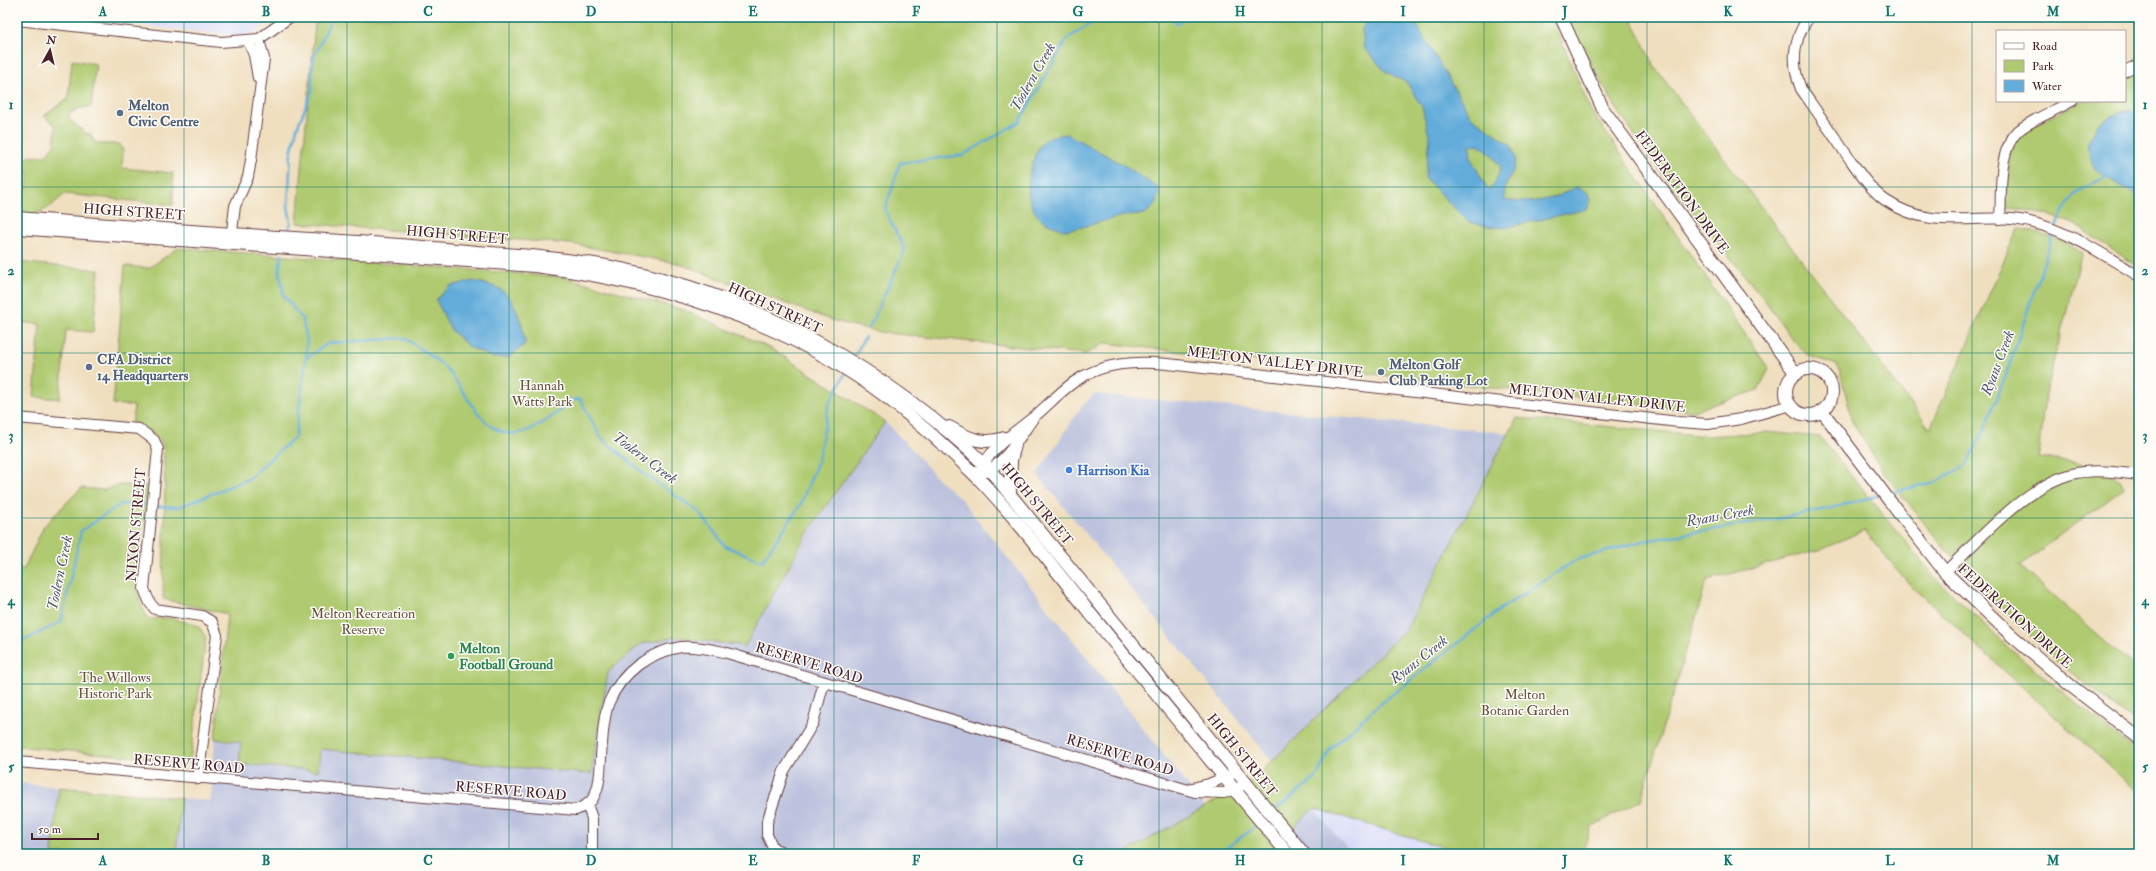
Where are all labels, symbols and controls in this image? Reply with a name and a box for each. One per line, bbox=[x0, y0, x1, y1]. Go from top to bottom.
text: A bbox=[98, 4, 108, 20]
text: B bbox=[262, 4, 270, 20]
text: C bbox=[423, 4, 433, 20]
text: D bbox=[586, 4, 597, 20]
text: E bbox=[748, 4, 758, 20]
text: F bbox=[912, 4, 921, 20]
text: G bbox=[1073, 4, 1084, 20]
text: H bbox=[1235, 4, 1246, 20]
text: I bbox=[1400, 4, 1406, 20]
text: J bbox=[1561, 4, 1568, 21]
text: K bbox=[1723, 4, 1733, 20]
text: L bbox=[1885, 4, 1895, 20]
text: M bbox=[2046, 4, 2060, 20]
north arrow bbox=[30, 30, 70, 70]
legend bbox=[1996, 30, 2126, 102]
text: N bbox=[45, 33, 58, 48]
water label: Toolern Creek bbox=[1006, 39, 1060, 115]
text: Road bbox=[2032, 39, 2057, 54]
text: Park bbox=[2032, 59, 2054, 74]
text: Water bbox=[2031, 79, 2062, 94]
text: 1 bbox=[9, 97, 14, 113]
place label: Melton Civic Centre bbox=[127, 97, 199, 130]
text: 1 bbox=[2143, 97, 2148, 113]
marker: Melton Civic Centre bbox=[115, 108, 125, 118]
street label: FEDERATION DRIVE bbox=[1632, 127, 1732, 257]
street label: HIGH STREET bbox=[83, 200, 186, 224]
street label: HIGH STREET bbox=[405, 222, 509, 248]
text: 2 bbox=[8, 263, 15, 279]
text: 2 bbox=[2142, 263, 2149, 279]
street label: HIGH STREET bbox=[725, 279, 825, 338]
water label: Ryans Creek bbox=[1977, 328, 2019, 399]
street label: MELTON VALLEY DRIVE bbox=[1186, 343, 1364, 381]
place label: CFA District 14 Headquarters bbox=[97, 351, 188, 385]
place label: Melton Golf Club Parking Lot bbox=[1388, 356, 1488, 390]
marker: CFA District 14 Headquarters bbox=[84, 362, 94, 372]
marker: Melton Golf Club Parking Lot bbox=[1376, 367, 1386, 377]
park label: Hannah Watts Park bbox=[510, 377, 573, 410]
street label: MELTON VALLEY DRIVE bbox=[1508, 380, 1686, 416]
text: 3 bbox=[9, 428, 14, 444]
water label: Toolern Creek bbox=[609, 428, 681, 488]
text: 3 bbox=[2143, 428, 2148, 444]
street label: HIGH STREET bbox=[998, 459, 1077, 549]
place label: Harrison Kia bbox=[1077, 462, 1151, 479]
marker: Harrison Kia bbox=[1064, 465, 1074, 475]
street label: NIXON STREET bbox=[123, 467, 149, 583]
water label: Ryans Creek bbox=[1684, 501, 1755, 531]
water label: Toolern Creek bbox=[43, 534, 77, 612]
street label: FEDERATION DRIVE bbox=[1954, 560, 2076, 672]
text: 4 bbox=[6, 593, 15, 609]
text: 4 bbox=[2140, 593, 2149, 609]
park label: Melton Recreation Reserve bbox=[311, 605, 415, 638]
water label: Ryans Creek bbox=[1385, 631, 1452, 689]
street label: RESERVE ROAD bbox=[753, 639, 865, 687]
place label: Melton Football Ground bbox=[458, 640, 553, 673]
marker: Melton Football Ground bbox=[446, 651, 456, 661]
park label: The Willows Historic Park bbox=[78, 669, 152, 702]
park label: Melton Botanic Garden bbox=[1481, 686, 1569, 719]
street label: HIGH STREET bbox=[1203, 710, 1281, 800]
street label: RESERVE ROAD bbox=[1064, 731, 1176, 779]
street label: RESERVE ROAD bbox=[133, 751, 245, 777]
text: 5 bbox=[8, 759, 14, 775]
text: 5 bbox=[2142, 759, 2148, 775]
street label: RESERVE ROAD bbox=[455, 778, 567, 804]
scale bar bbox=[32, 815, 98, 841]
text: 50 m bbox=[38, 822, 62, 837]
text: A bbox=[98, 853, 108, 869]
text: B bbox=[262, 853, 270, 869]
text: C bbox=[423, 853, 433, 869]
text: D bbox=[586, 853, 597, 869]
text: E bbox=[748, 853, 758, 869]
text: F bbox=[912, 853, 921, 869]
text: G bbox=[1073, 853, 1084, 869]
text: H bbox=[1235, 853, 1246, 869]
text: I bbox=[1400, 853, 1406, 869]
text: J bbox=[1561, 853, 1568, 870]
text: K bbox=[1723, 853, 1733, 869]
text: L bbox=[1885, 853, 1895, 869]
text: M bbox=[2046, 853, 2060, 869]

